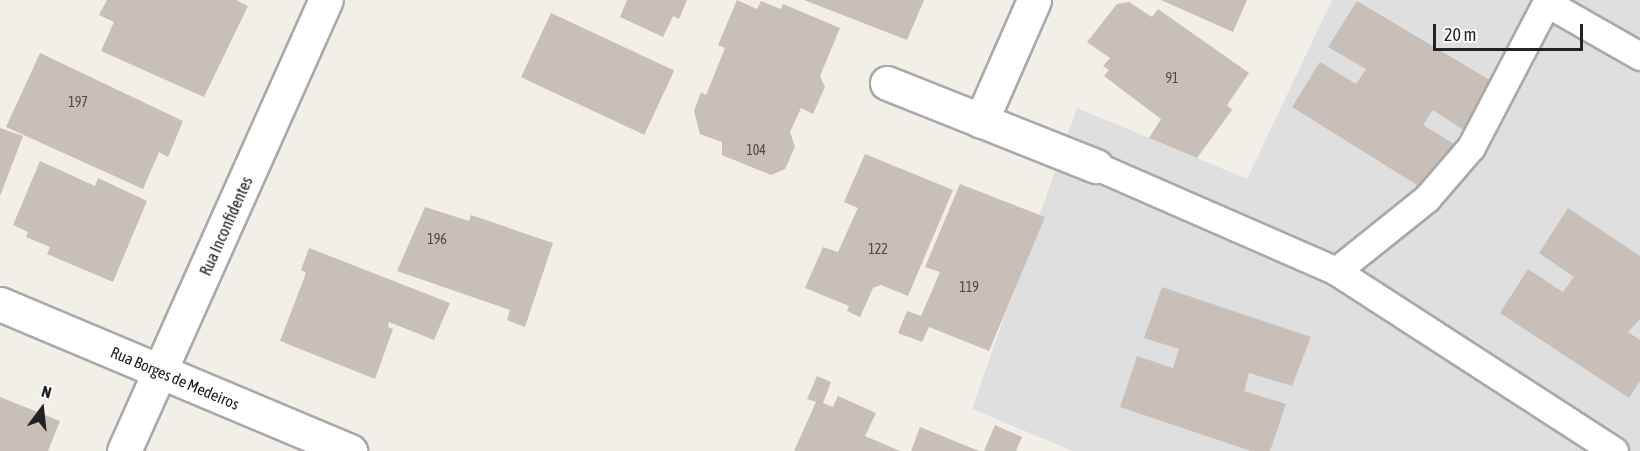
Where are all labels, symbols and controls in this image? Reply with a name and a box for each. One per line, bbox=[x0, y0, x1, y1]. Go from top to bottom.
scale bar bbox=[1436, 12, 1586, 50]
text: 20 m bbox=[1444, 24, 1476, 45]
house number: 91 bbox=[1165, 70, 1179, 86]
house number: 197 bbox=[68, 94, 88, 110]
house number: 104 bbox=[746, 142, 766, 158]
street label: Rua Inconfidentes bbox=[196, 173, 256, 279]
house number: 196 bbox=[427, 231, 447, 247]
house number: 122 bbox=[868, 241, 888, 257]
house number: 119 bbox=[959, 279, 979, 295]
street label: Rua Borges de Medeiros bbox=[108, 342, 242, 414]
north arrow bbox=[12, 379, 72, 439]
text: N bbox=[40, 382, 54, 402]

